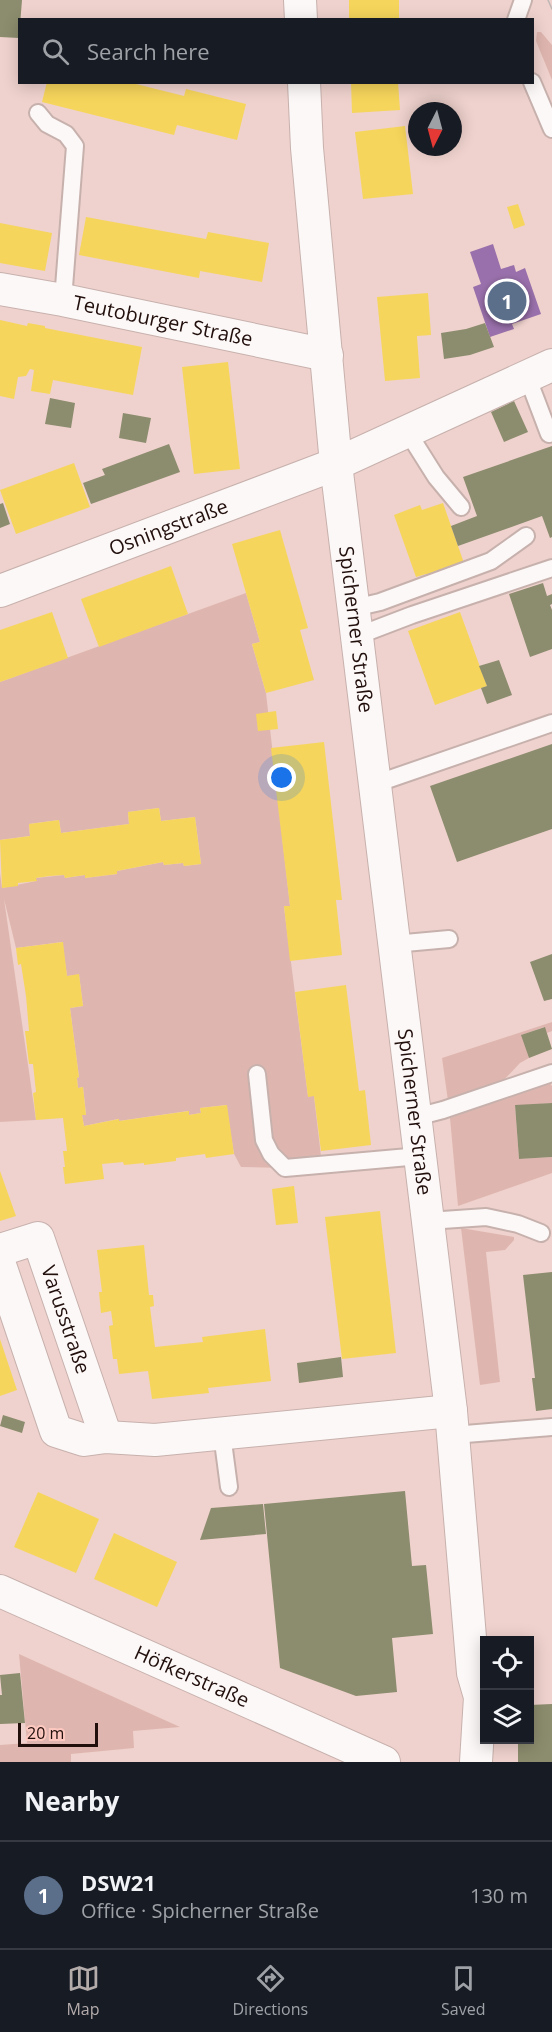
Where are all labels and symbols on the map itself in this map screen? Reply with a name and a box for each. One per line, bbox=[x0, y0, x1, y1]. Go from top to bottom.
north arrow bbox=[408, 102, 462, 156]
pin: 1 bbox=[488, 278, 526, 324]
street label: Teutoburger Straße bbox=[71, 288, 255, 352]
street label: Osningstraße bbox=[105, 492, 232, 562]
street label: Spicherner Straße bbox=[333, 545, 380, 714]
your location bbox=[267, 763, 296, 792]
street label: Spicherner Straße bbox=[392, 1027, 439, 1197]
street label: Varusstraße bbox=[35, 1262, 97, 1377]
street label: Höfkerstraße bbox=[130, 1639, 254, 1713]
scale bar bbox=[18, 1720, 98, 1748]

